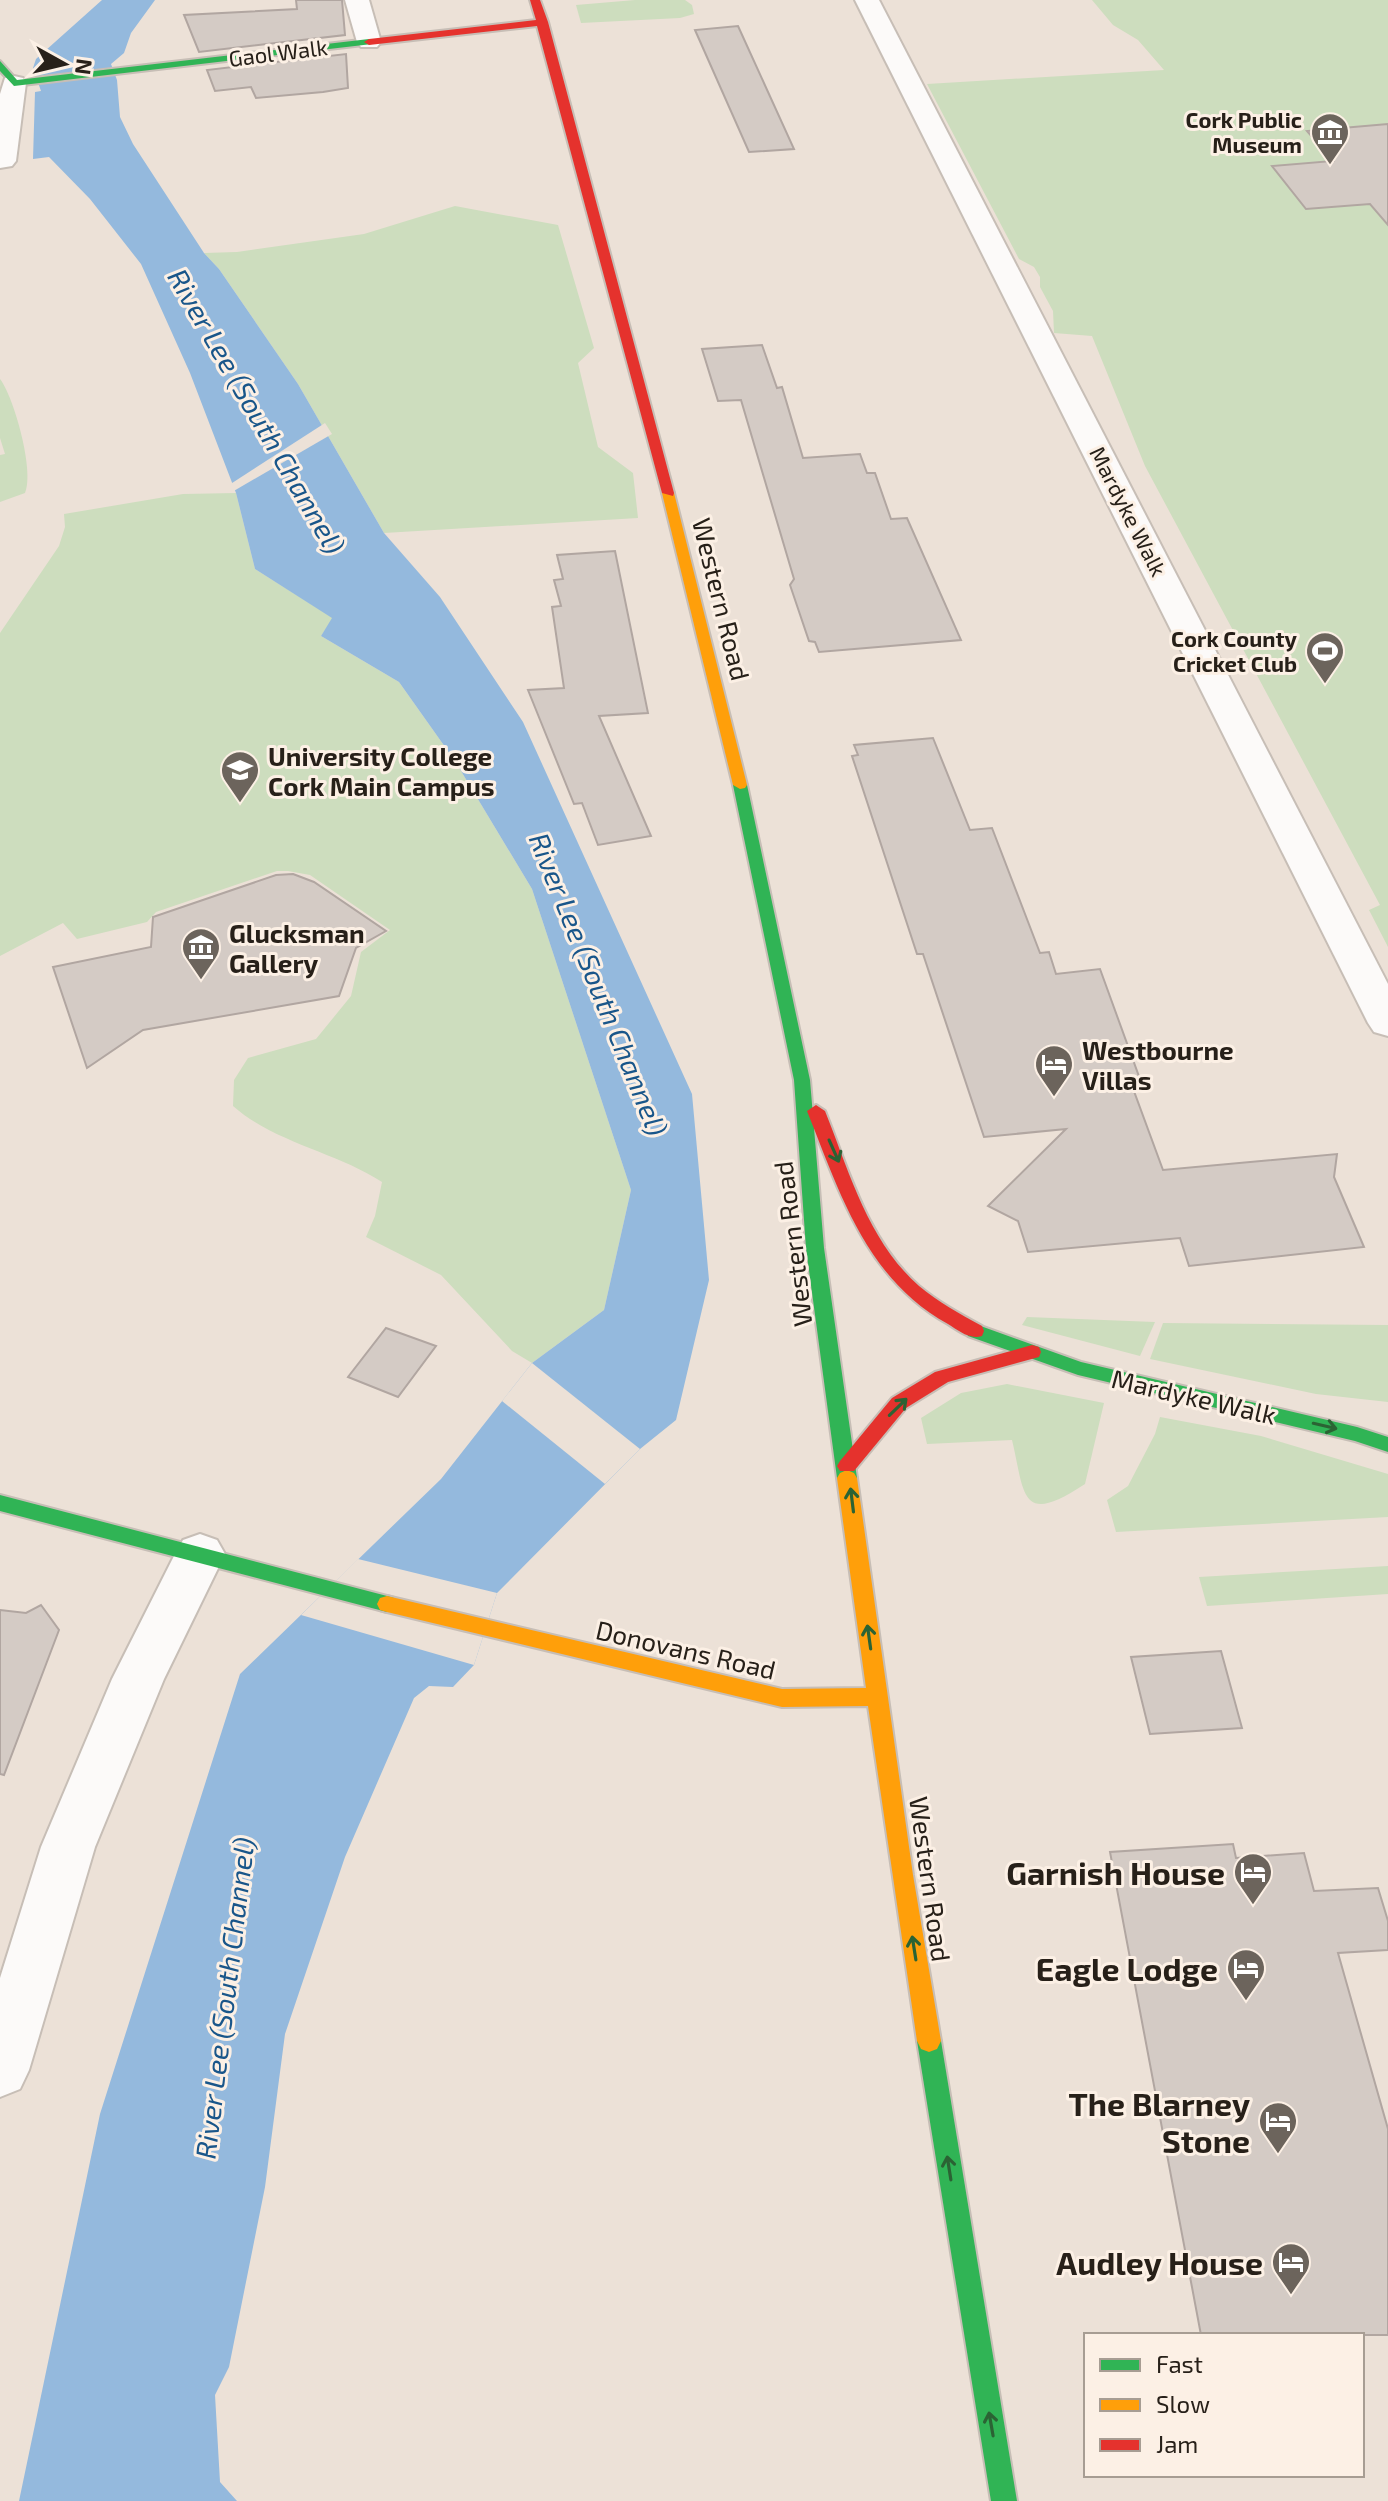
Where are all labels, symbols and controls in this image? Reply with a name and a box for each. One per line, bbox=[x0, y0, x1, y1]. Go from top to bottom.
north arrow bbox=[24, 24, 104, 104]
street label: Gaol Walk bbox=[227, 33, 329, 71]
text: N bbox=[71, 57, 99, 77]
place label: Cork Public Museum bbox=[1186, 106, 1302, 157]
museum icon: Cork Public Museum bbox=[1309, 111, 1351, 166]
water label: River Lee (South Channel) bbox=[161, 262, 353, 560]
street label: Mardyke Walk bbox=[1085, 442, 1173, 580]
street label: Western Road bbox=[687, 515, 757, 683]
place label: Cork County Cricket Club bbox=[1171, 625, 1298, 676]
sports icon: Cork County Cricket Club bbox=[1304, 630, 1346, 685]
place label: University College Cork Main Campus bbox=[268, 740, 495, 801]
school or university icon: University College Cork Main Campus bbox=[219, 749, 261, 804]
water label: River Lee (South Channel) bbox=[523, 827, 675, 1141]
place label: Glucksman Gallery bbox=[229, 917, 365, 979]
museum icon: Glucksman Gallery bbox=[180, 926, 222, 981]
place label: Westbourne Villas bbox=[1082, 1034, 1234, 1095]
hotel icon: Westbourne Villas bbox=[1033, 1043, 1075, 1098]
one-way arrow bbox=[827, 1138, 842, 1163]
street label: Western Road bbox=[766, 1160, 818, 1328]
street label: Mardyke Walk bbox=[1109, 1362, 1279, 1430]
one-way arrow bbox=[888, 1398, 908, 1417]
one-way arrow bbox=[1312, 1420, 1337, 1435]
one-way arrow bbox=[844, 1487, 859, 1514]
street label: Donovans Road bbox=[593, 1613, 779, 1685]
one-way arrow bbox=[861, 1625, 876, 1651]
street label: Western Road bbox=[904, 1794, 958, 1964]
water label: River Lee (South Channel) bbox=[187, 1835, 261, 2161]
hotel icon: Garnish House bbox=[1232, 1851, 1274, 1906]
place label: Garnish House bbox=[1006, 1853, 1225, 1891]
one-way arrow bbox=[905, 1935, 920, 1961]
hotel icon: Eagle Lodge bbox=[1225, 1947, 1267, 2002]
place label: Eagle Lodge bbox=[1036, 1949, 1218, 1987]
place label: The Blarney Stone bbox=[1068, 2084, 1250, 2159]
hotel icon: The Blarney Stone bbox=[1257, 2100, 1299, 2155]
one-way arrow bbox=[940, 2155, 955, 2181]
hotel icon: Audley House bbox=[1270, 2241, 1312, 2296]
place label: Audley House bbox=[1056, 2243, 1263, 2282]
legend bbox=[1084, 2333, 1364, 2477]
text: Fast bbox=[1156, 2349, 1203, 2378]
text: Slow bbox=[1156, 2389, 1210, 2418]
one-way arrow bbox=[982, 2412, 997, 2437]
text: Jam bbox=[1156, 2429, 1198, 2458]

